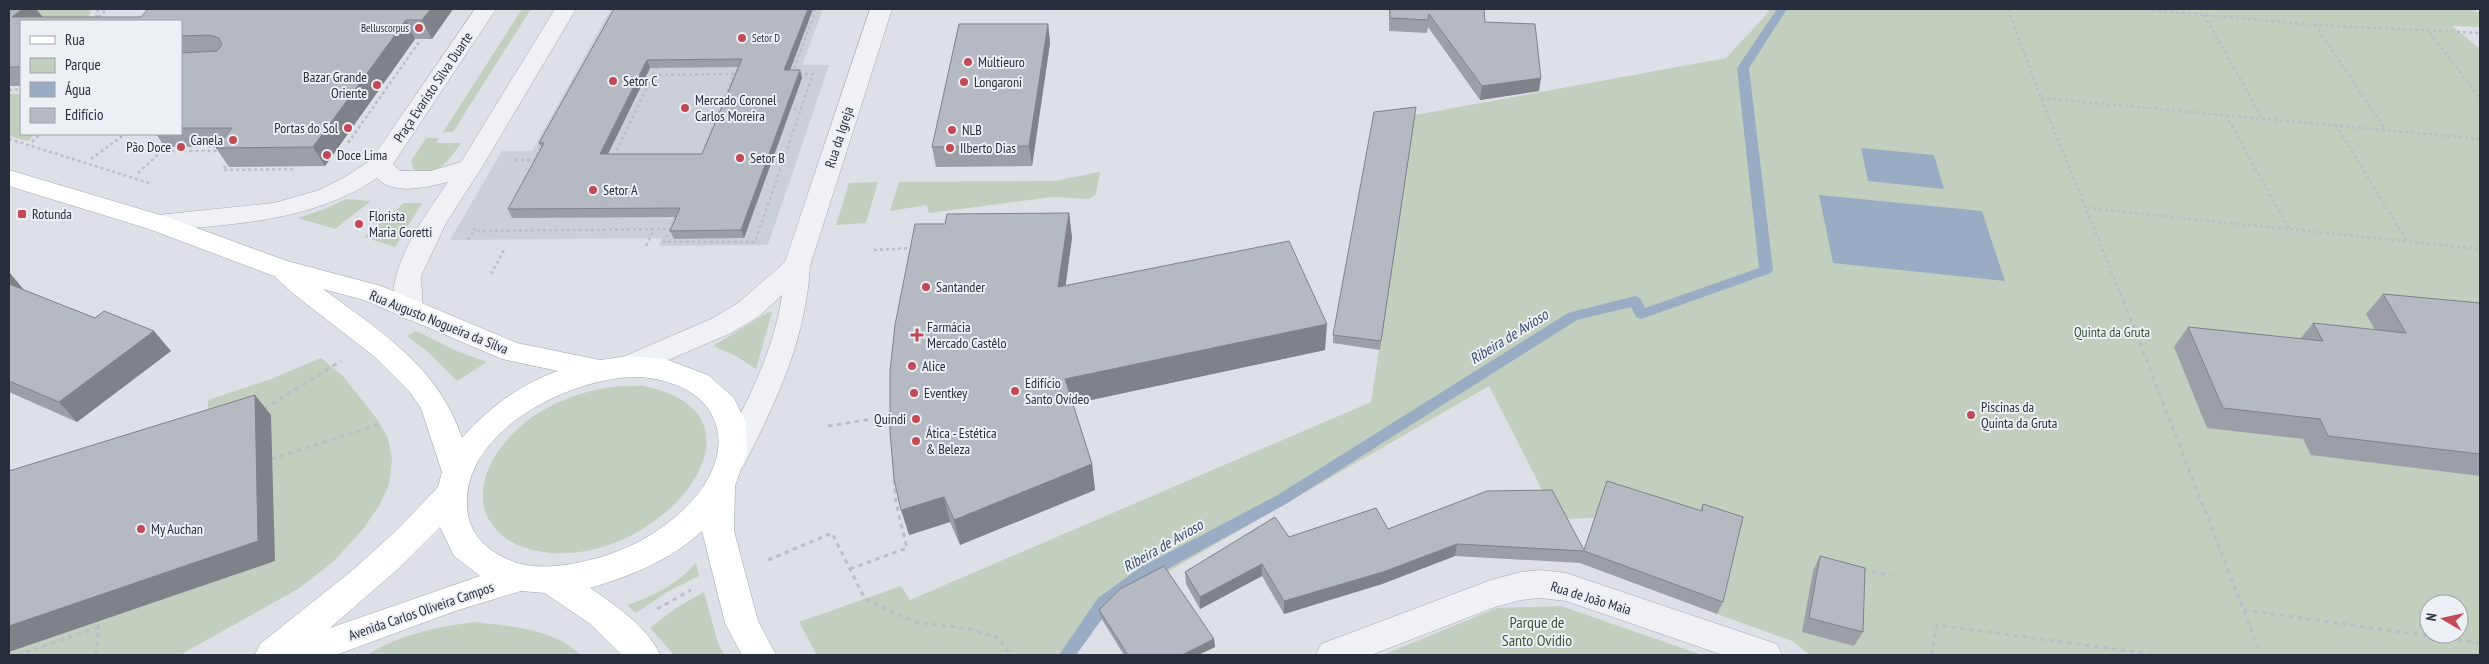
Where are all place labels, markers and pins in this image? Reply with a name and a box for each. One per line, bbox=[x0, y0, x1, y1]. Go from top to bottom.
place label: Belluscorpus bbox=[361, 21, 409, 35]
marker: Belluscorpus bbox=[413, 22, 425, 34]
place label: Setor D bbox=[752, 31, 780, 45]
marker: Setor D bbox=[736, 32, 748, 44]
place label: Multieuro bbox=[978, 53, 1025, 71]
marker: Multieuro bbox=[962, 56, 974, 68]
place label: Bazar Grande Oriente bbox=[303, 68, 367, 102]
place label: Setor C bbox=[623, 72, 658, 90]
place label: Longaroni bbox=[974, 73, 1022, 91]
marker: Setor C bbox=[607, 75, 619, 87]
marker: Longaroni bbox=[958, 76, 970, 88]
marker: Bazar Grande Oriente bbox=[371, 79, 383, 91]
place label: Mercado Coronel Carlos Moreira bbox=[695, 91, 777, 125]
marker: Mercado Coronel Carlos Moreira bbox=[679, 102, 691, 114]
place label: Portas do Sol bbox=[274, 119, 339, 137]
place label: NLB bbox=[962, 121, 982, 139]
marker: Portas do Sol bbox=[342, 122, 354, 134]
marker: NLB bbox=[946, 124, 958, 136]
place label: Canela bbox=[190, 131, 223, 149]
marker: Canela bbox=[227, 134, 239, 146]
place label: Pão Doce bbox=[126, 138, 171, 156]
place label: Ilberto Dias bbox=[960, 139, 1016, 157]
marker: Pão Doce bbox=[175, 141, 187, 153]
marker: Ilberto Dias bbox=[944, 142, 956, 154]
place label: Doce Lima bbox=[337, 146, 387, 164]
marker: Doce Lima bbox=[321, 149, 333, 161]
place label: Setor B bbox=[750, 149, 785, 167]
marker: Setor B bbox=[734, 152, 746, 164]
place label: Setor A bbox=[603, 181, 638, 199]
marker: Setor A bbox=[587, 184, 599, 196]
place label: Rotunda bbox=[32, 205, 72, 223]
place label: Florista Maria Goretti bbox=[369, 207, 432, 241]
marker: Rotunda bbox=[16, 208, 28, 220]
marker: Florista Maria Goretti bbox=[353, 218, 365, 230]
place label: Santander bbox=[936, 278, 985, 296]
marker: Santander bbox=[920, 281, 932, 293]
place label: Farmácia Mercado Castêlo bbox=[927, 318, 1007, 352]
marker: Farmácia Mercado Castêlo bbox=[911, 329, 923, 341]
place label: Alice bbox=[922, 357, 946, 375]
marker: Alice bbox=[906, 360, 918, 372]
place label: Edifício Santo Ovídeo bbox=[1025, 374, 1089, 408]
place label: Eventkey bbox=[924, 384, 968, 402]
marker: Edifício Santo Ovídeo bbox=[1009, 385, 1021, 397]
marker: Eventkey bbox=[908, 387, 920, 399]
place label: Piscinas da Quinta da Gruta bbox=[1981, 398, 2057, 432]
marker: Piscinas da Quinta da Gruta bbox=[1965, 409, 1977, 421]
place label: Quindi bbox=[874, 410, 906, 428]
marker: Quindi bbox=[910, 413, 922, 425]
place label: Ática - Estética & Beleza bbox=[926, 424, 997, 458]
marker: Ática - Estética & Beleza bbox=[910, 435, 922, 447]
place label: My Auchan bbox=[151, 520, 203, 538]
marker: My Auchan bbox=[135, 523, 147, 535]

